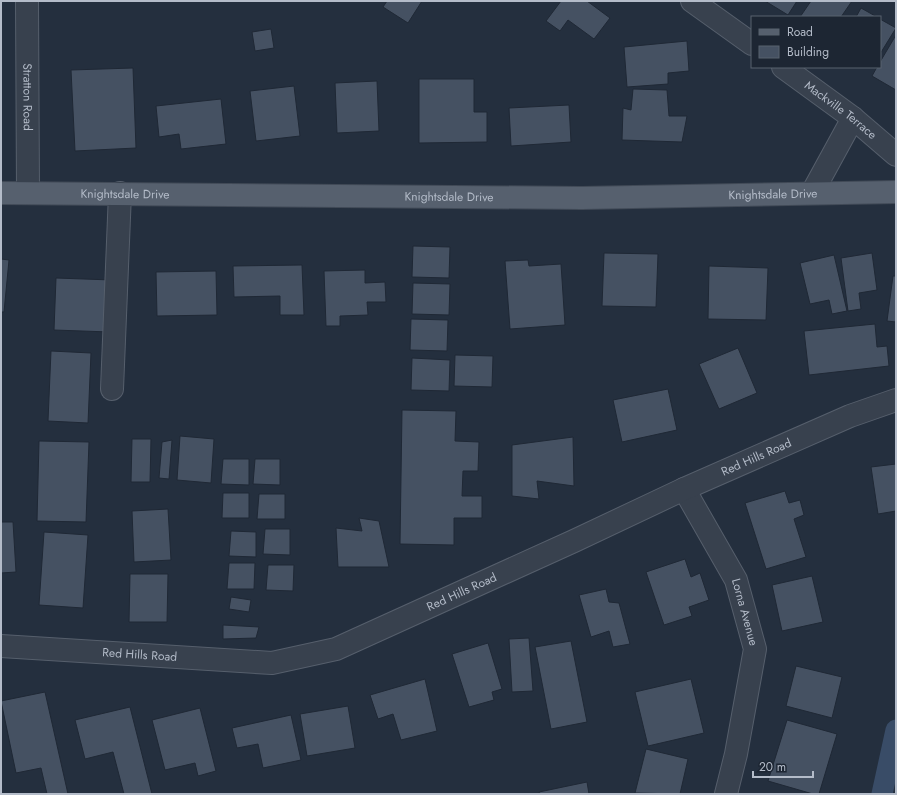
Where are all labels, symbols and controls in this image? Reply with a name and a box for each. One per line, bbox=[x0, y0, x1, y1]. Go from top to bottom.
legend bbox=[751, 16, 881, 68]
text: Road bbox=[787, 23, 813, 41]
text: Building bbox=[787, 43, 829, 61]
street label: Stratton Road bbox=[18, 63, 37, 131]
street label: Mackville Terrace bbox=[801, 77, 881, 144]
street label: Knightsdale Drive bbox=[80, 185, 170, 203]
street label: Knightsdale Drive bbox=[728, 185, 818, 204]
street label: Knightsdale Drive bbox=[404, 187, 494, 206]
street label: Red Hills Road bbox=[718, 434, 794, 481]
street label: Red Hills Road bbox=[424, 568, 499, 616]
street label: Lorna Avenue bbox=[727, 576, 763, 648]
street label: Red Hills Road bbox=[102, 643, 178, 666]
scale bar bbox=[753, 753, 813, 779]
text: 20 m bbox=[759, 758, 786, 776]

